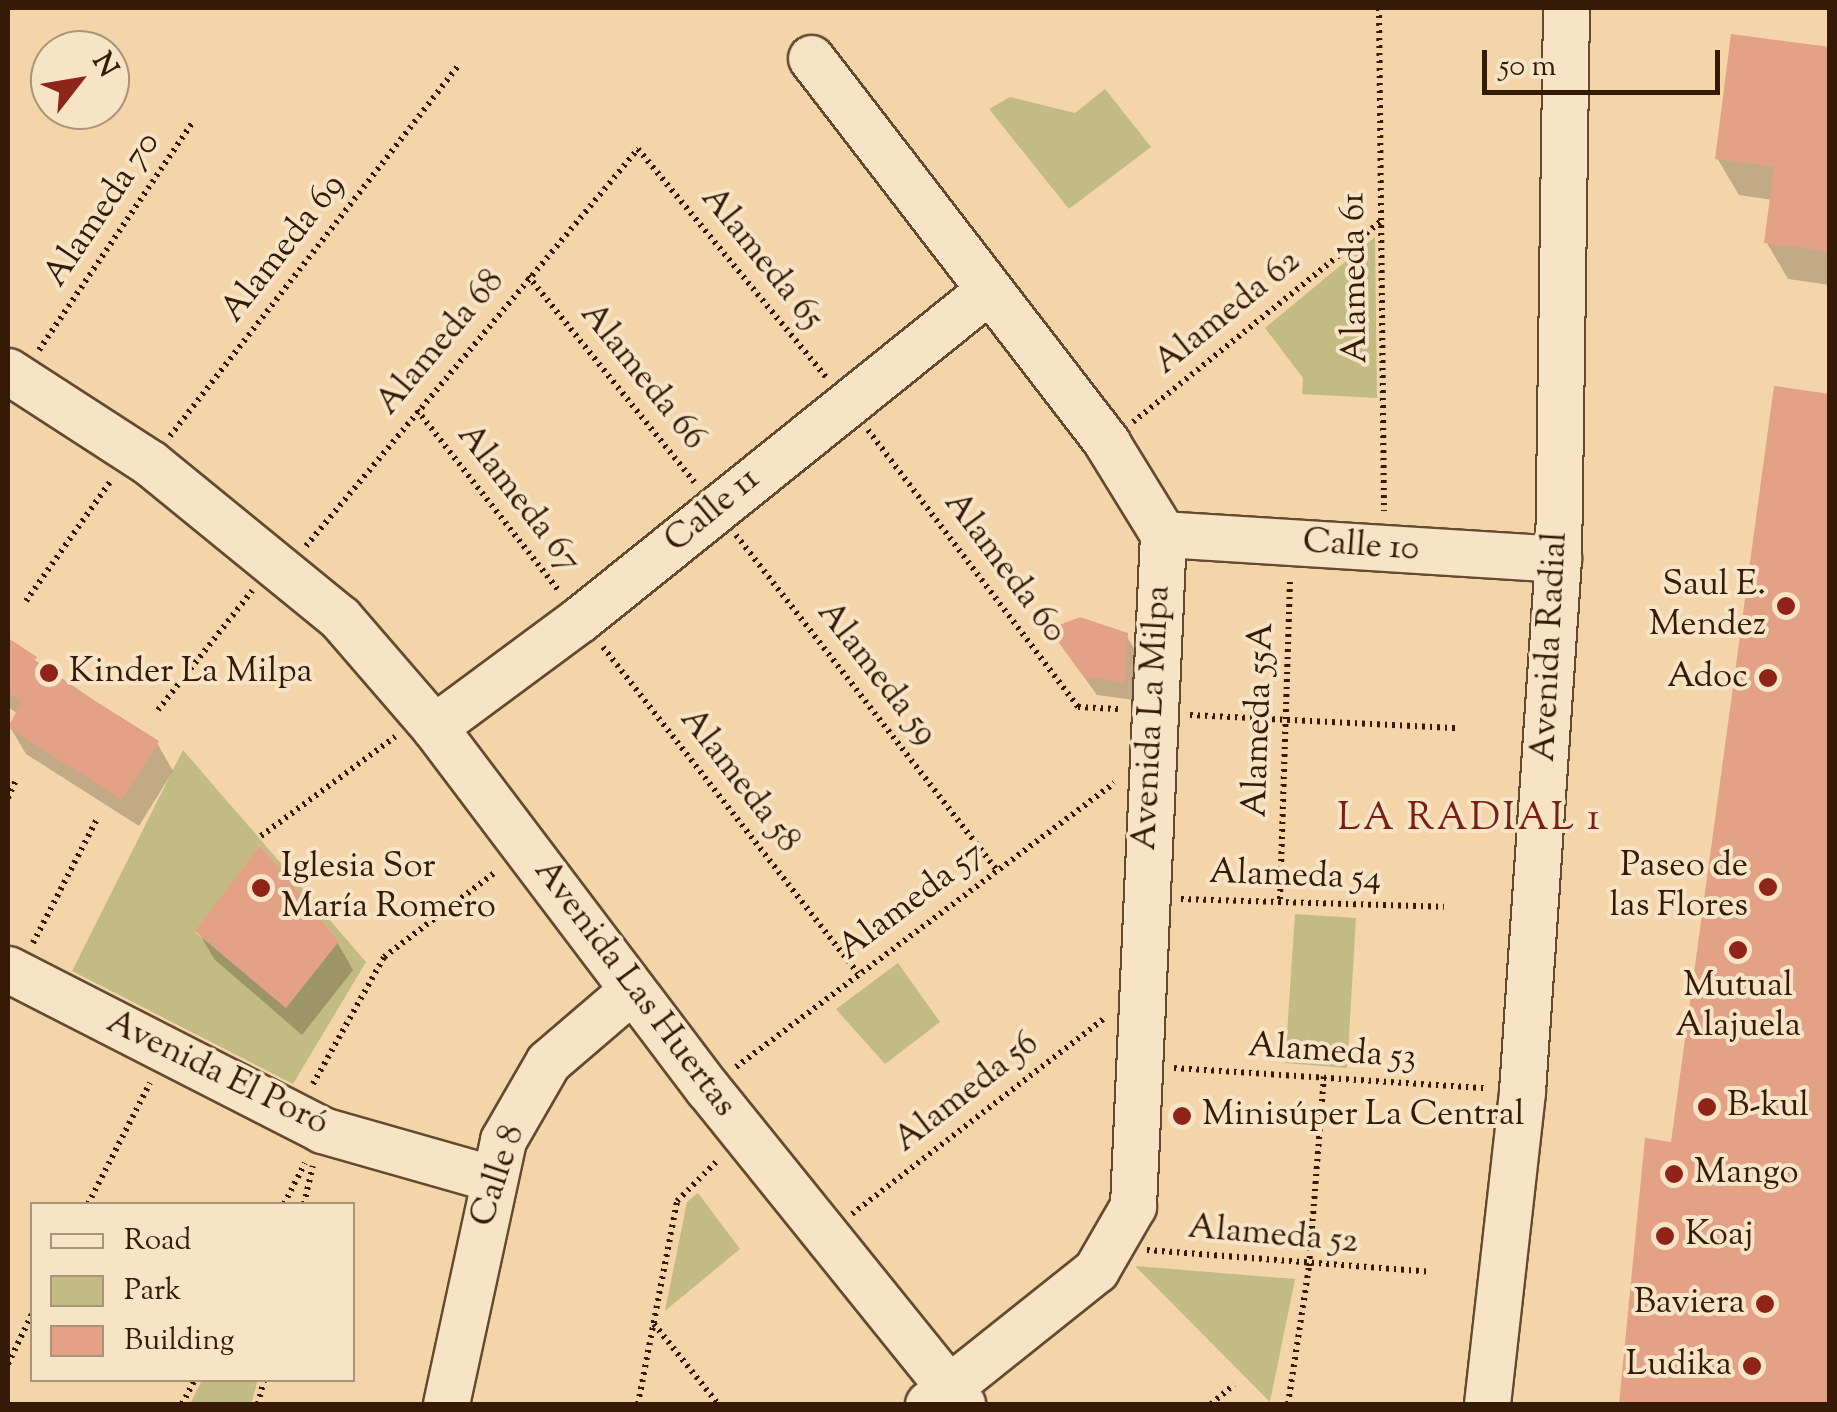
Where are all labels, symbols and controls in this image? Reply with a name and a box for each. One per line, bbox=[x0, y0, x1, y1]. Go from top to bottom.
north arrow bbox=[30, 30, 130, 130]
scale bar bbox=[1487, 30, 1724, 92]
text: N bbox=[81, 46, 127, 85]
text: 50 m bbox=[1499, 46, 1556, 89]
street label: Alameda 70 bbox=[36, 124, 170, 296]
street label: Alameda 69 bbox=[213, 166, 355, 332]
street label: Alameda 65 bbox=[691, 179, 831, 339]
street label: Alameda 61 bbox=[1334, 192, 1378, 364]
street label: Alameda 62 bbox=[1146, 241, 1310, 385]
street label: Alameda 68 bbox=[368, 262, 514, 424]
street label: Alameda 66 bbox=[570, 295, 714, 459]
street label: Alameda 67 bbox=[447, 416, 589, 582]
street label: Calle 11 bbox=[657, 459, 769, 563]
street label: Alameda 60 bbox=[934, 484, 1074, 652]
street label: Calle 10 bbox=[1301, 522, 1421, 572]
street label: Avenida Radial bbox=[1524, 531, 1578, 763]
place label: Saul E. Mendez bbox=[1649, 565, 1766, 647]
street label: Avenida La Milpa bbox=[1125, 584, 1181, 852]
street label: Alameda 59 bbox=[807, 593, 945, 755]
marker: Saul E. Mendez bbox=[1775, 595, 1797, 617]
street label: Alameda 55A bbox=[1236, 622, 1284, 818]
place label: Kinder La Milpa bbox=[69, 652, 313, 694]
place label: Adoc bbox=[1667, 657, 1748, 699]
marker: Kinder La Milpa bbox=[38, 662, 60, 684]
marker: Adoc bbox=[1757, 667, 1779, 689]
street label: Alameda 58 bbox=[669, 700, 809, 862]
district label: LA RADIAL 1 bbox=[1338, 798, 1602, 844]
street label: Alameda 57 bbox=[831, 833, 993, 971]
place label: Paseo de las Flores bbox=[1610, 846, 1748, 928]
place label: Iglesia Sor María Romero bbox=[281, 847, 496, 929]
street label: Avenida Las Huertas bbox=[523, 852, 745, 1126]
street label: Alameda 54 bbox=[1208, 853, 1382, 901]
marker: Paseo de las Flores bbox=[1757, 876, 1779, 898]
marker: Iglesia Sor María Romero bbox=[250, 877, 272, 899]
marker: Mutual Alajuela bbox=[1727, 939, 1749, 961]
place label: Mutual Alajuela bbox=[1675, 966, 1801, 1048]
street label: Avenida El Poró bbox=[99, 1002, 335, 1146]
street label: Alameda 56 bbox=[886, 1024, 1048, 1162]
street label: Alameda 53 bbox=[1246, 1026, 1418, 1080]
place label: B-kul bbox=[1727, 1086, 1809, 1128]
place label: Minisúper La Central bbox=[1202, 1095, 1525, 1137]
marker: B-kul bbox=[1696, 1096, 1718, 1118]
marker: Minisúper La Central bbox=[1171, 1105, 1193, 1127]
street label: Calle 8 bbox=[463, 1120, 535, 1232]
place label: Mango bbox=[1694, 1153, 1799, 1195]
marker: Mango bbox=[1663, 1163, 1685, 1185]
legend bbox=[30, 1202, 355, 1382]
street label: Alameda 52 bbox=[1186, 1208, 1360, 1264]
place label: Koaj bbox=[1685, 1215, 1753, 1257]
text: Road bbox=[124, 1220, 191, 1263]
marker: Koaj bbox=[1654, 1225, 1676, 1247]
text: Park bbox=[124, 1270, 181, 1313]
place label: Baviera bbox=[1634, 1283, 1745, 1325]
marker: Baviera bbox=[1754, 1293, 1776, 1315]
text: Building bbox=[124, 1320, 234, 1363]
place label: Ludika bbox=[1626, 1345, 1732, 1387]
marker: Ludika bbox=[1741, 1355, 1763, 1377]

